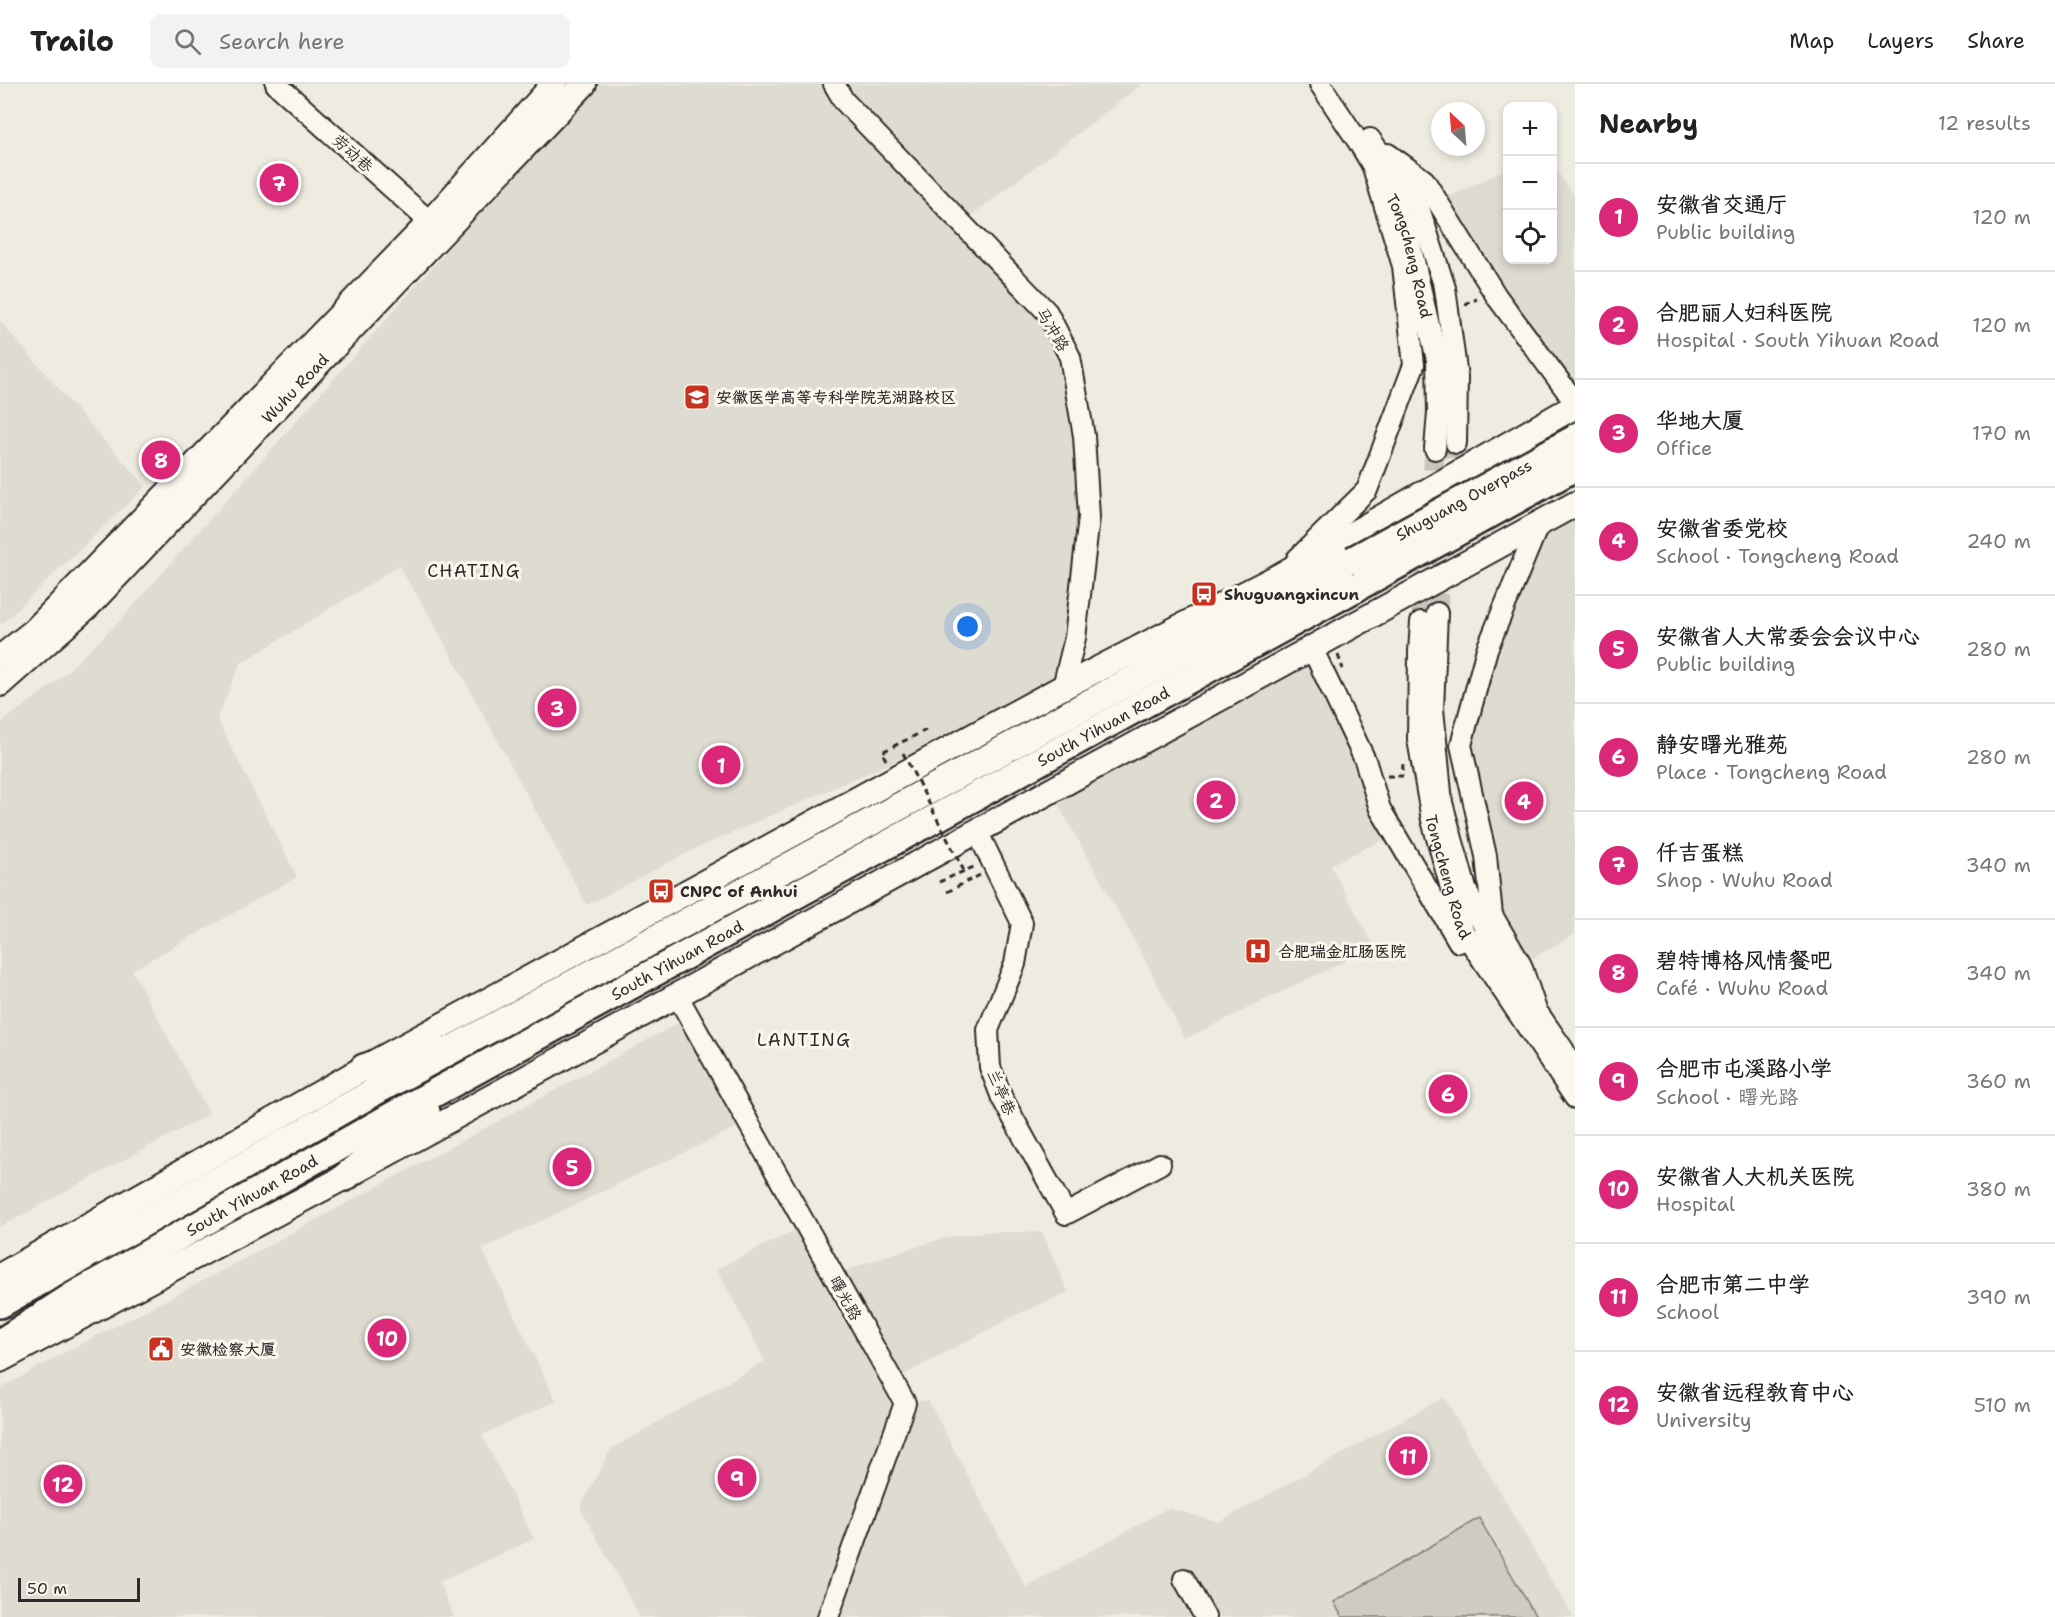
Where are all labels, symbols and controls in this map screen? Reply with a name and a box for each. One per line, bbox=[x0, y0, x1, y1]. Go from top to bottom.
search box bbox=[150, 14, 570, 68]
text: Trailo bbox=[30, 22, 114, 60]
icon: search bbox=[171, 25, 204, 58]
text: Search here bbox=[219, 27, 345, 56]
text: Map bbox=[1789, 27, 1834, 55]
text: Layers bbox=[1867, 27, 1934, 55]
text: Share bbox=[1967, 27, 2025, 55]
north arrow bbox=[1431, 102, 1485, 156]
map controls bbox=[1503, 102, 1557, 264]
button: + bbox=[1503, 102, 1557, 156]
text: Nearby bbox=[1599, 106, 1698, 141]
text: 12 results bbox=[1938, 110, 2031, 136]
street label: 劳动巷 bbox=[328, 130, 378, 177]
button: − bbox=[1503, 156, 1557, 210]
pin: 7 bbox=[260, 160, 298, 206]
street label: Tongcheng Road bbox=[1381, 190, 1437, 320]
text: 安徽省交通厅 bbox=[1656, 190, 1788, 219]
text: 1 bbox=[1614, 204, 1623, 230]
text: 120 m bbox=[1972, 204, 2031, 230]
button: locate bbox=[1503, 210, 1557, 264]
text: Public building bbox=[1656, 219, 1795, 245]
text: 合肥丽人妇科医院 bbox=[1656, 298, 1832, 327]
street label: 马冲路 bbox=[1031, 303, 1074, 355]
text: 2 bbox=[1612, 312, 1626, 338]
text: 120 m bbox=[1972, 312, 2031, 338]
text: Hospital · South Yihuan Road bbox=[1656, 327, 1939, 353]
street label: Wuhu Road bbox=[257, 349, 333, 428]
school or university icon: 安徽医学高等专科学院芜湖路校区 bbox=[682, 382, 712, 412]
place label: 安徽医学高等专科学院芜湖路校区 bbox=[716, 387, 956, 408]
text: 华地大厦 bbox=[1656, 406, 1744, 435]
text: 3 bbox=[1612, 420, 1626, 446]
text: 170 m bbox=[1972, 420, 2031, 446]
text: Office bbox=[1656, 435, 1712, 461]
pin: 8 bbox=[142, 438, 180, 482]
street label: Shuguang Overpass bbox=[1392, 455, 1536, 546]
text: 安徽省委党校 bbox=[1656, 514, 1788, 543]
text: 4 bbox=[1612, 528, 1626, 554]
text: 240 m bbox=[1966, 528, 2031, 554]
text: School · Tongcheng Road bbox=[1656, 543, 1899, 569]
district label: CHATING bbox=[427, 559, 521, 583]
bus stop icon: Shuguangxincun bbox=[1189, 579, 1219, 609]
place label: Shuguangxincun bbox=[1224, 584, 1359, 605]
your location bbox=[953, 612, 982, 641]
text: 安徽省人大常委会会议中心 bbox=[1656, 622, 1920, 651]
text: 5 bbox=[1612, 636, 1625, 662]
text: 280 m bbox=[1966, 636, 2031, 662]
text: Public building bbox=[1656, 651, 1795, 677]
street label: South Yihuan Road bbox=[1033, 682, 1173, 771]
pin: 3 bbox=[538, 686, 576, 730]
text: 静安曙光雅苑 bbox=[1656, 730, 1788, 759]
pin: 1 bbox=[702, 742, 740, 788]
text: 6 bbox=[1612, 744, 1626, 770]
text: 280 m bbox=[1966, 744, 2031, 770]
text: Place · Tongcheng Road bbox=[1656, 759, 1887, 785]
pin: 2 bbox=[1196, 778, 1236, 822]
pin: 4 bbox=[1504, 778, 1544, 824]
street label: Tongcheng Road bbox=[1420, 813, 1476, 944]
text: 仟吉蛋糕 bbox=[1656, 838, 1744, 867]
text: 7 bbox=[1612, 852, 1626, 878]
text: 340 m bbox=[1966, 852, 2031, 878]
text: Shop · Wuhu Road bbox=[1656, 867, 1833, 893]
bus stop icon: CNPC of Anhui bbox=[646, 876, 676, 906]
place label: CNPC of Anhui bbox=[680, 881, 798, 902]
street label: South Yihuan Road bbox=[607, 916, 747, 1005]
hospital icon: 合肥瑞金肛肠医院 bbox=[1243, 936, 1273, 966]
place label: 合肥瑞金肛肠医院 bbox=[1278, 941, 1406, 962]
text: 碧特博格风情餐吧 bbox=[1656, 946, 1832, 975]
text: 8 bbox=[1612, 960, 1626, 986]
text: 340 m bbox=[1966, 960, 2031, 986]
text: Café · Wuhu Road bbox=[1656, 975, 1828, 1001]
district label: LANTING bbox=[757, 1028, 851, 1052]
text: 合肥市屯溪路小学 bbox=[1656, 1054, 1832, 1083]
street label: 兰亭巷 bbox=[982, 1066, 1021, 1118]
text: 9 bbox=[1612, 1068, 1626, 1094]
text: 360 m bbox=[1966, 1068, 2031, 1094]
pin: 6 bbox=[1428, 1072, 1468, 1116]
text: School · 曙光路 bbox=[1656, 1084, 1798, 1110]
pin: 5 bbox=[552, 1144, 592, 1190]
street label: South Yihuan Road bbox=[182, 1150, 322, 1241]
text: 安徽省人大机关医院 bbox=[1656, 1162, 1854, 1191]
text: 10 bbox=[1607, 1176, 1630, 1202]
text: 380 m bbox=[1966, 1176, 2031, 1202]
text: Hospital bbox=[1656, 1191, 1735, 1217]
text: 合肥市第二中学 bbox=[1656, 1270, 1810, 1299]
street label: 曙光路 bbox=[825, 1272, 866, 1324]
text: 11 bbox=[1610, 1284, 1627, 1310]
text: 390 m bbox=[1966, 1284, 2031, 1310]
text: School bbox=[1656, 1299, 1719, 1325]
pin: 10 bbox=[368, 1316, 406, 1360]
public building icon: 安徽检察大厦 bbox=[146, 1334, 176, 1364]
place label: 安徽检察大厦 bbox=[180, 1339, 276, 1360]
text: 安徽省远程教育中心 bbox=[1656, 1378, 1854, 1407]
text: 12 bbox=[1607, 1392, 1630, 1418]
text: 510 m bbox=[1974, 1392, 2031, 1418]
text: University bbox=[1656, 1407, 1752, 1433]
pin: 11 bbox=[1388, 1434, 1428, 1478]
pin: 9 bbox=[718, 1456, 756, 1500]
pin: 12 bbox=[44, 1462, 82, 1506]
scale bar bbox=[18, 1575, 140, 1602]
text: 50 m bbox=[27, 1578, 67, 1599]

